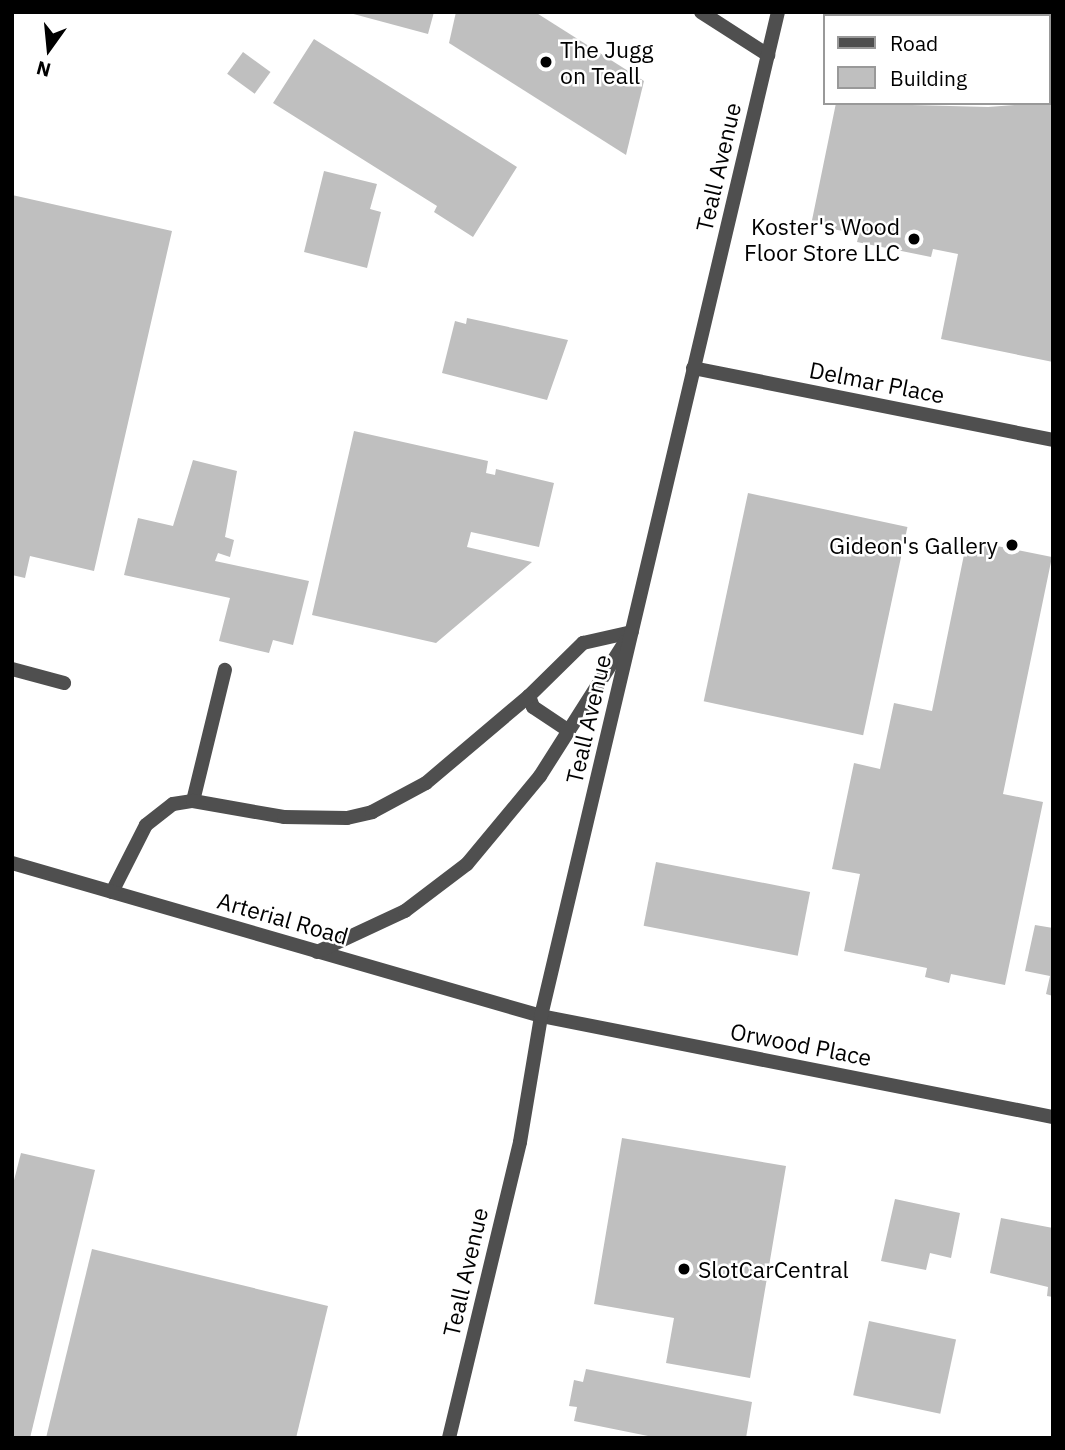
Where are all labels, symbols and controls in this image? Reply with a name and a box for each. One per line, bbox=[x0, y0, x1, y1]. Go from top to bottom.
north arrow bbox=[14, 14, 84, 84]
legend bbox=[824, 14, 1051, 105]
text: Road bbox=[890, 29, 938, 57]
place label: The Jugg on Teall bbox=[560, 35, 653, 89]
marker: The Jugg on Teall bbox=[538, 54, 554, 70]
text: N bbox=[34, 56, 53, 83]
text: Building bbox=[890, 64, 967, 92]
street label: Teall Avenue bbox=[690, 100, 746, 234]
place label: Koster's Wood Floor Store LLC bbox=[744, 212, 900, 266]
marker: Koster's Wood Floor Store LLC bbox=[906, 231, 922, 247]
street label: Delmar Place bbox=[807, 355, 947, 409]
place label: Gideon's Gallery bbox=[829, 531, 998, 559]
marker: Gideon's Gallery bbox=[1004, 537, 1020, 553]
street label: Teall Avenue bbox=[560, 652, 616, 786]
street label: Arterial Road bbox=[214, 886, 352, 950]
street label: Orwood Place bbox=[728, 1017, 874, 1071]
street label: Teall Avenue bbox=[437, 1205, 493, 1339]
place label: SlotCarCentral bbox=[698, 1255, 849, 1283]
marker: SlotCarCentral bbox=[676, 1261, 692, 1277]

